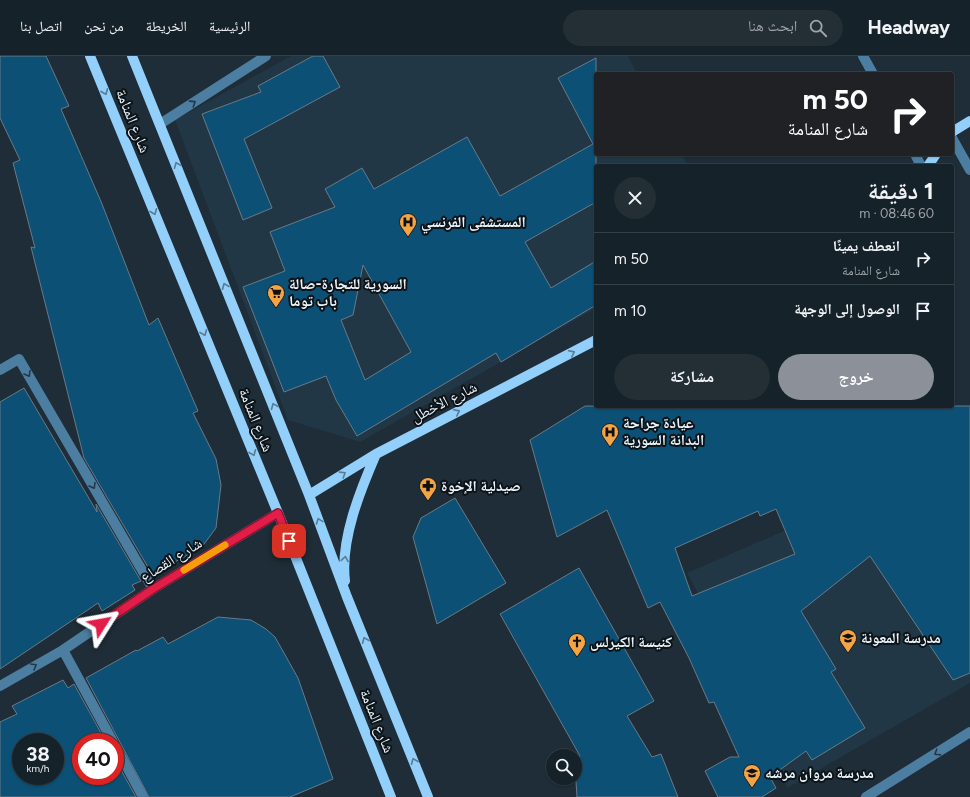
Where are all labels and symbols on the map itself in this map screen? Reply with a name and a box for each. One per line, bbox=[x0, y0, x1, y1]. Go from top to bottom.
street label: شارع المنامة bbox=[111, 87, 154, 156]
one-way arrow bbox=[100, 88, 108, 96]
one-way arrow bbox=[189, 100, 196, 107]
one-way arrow bbox=[174, 162, 182, 170]
one-way arrow bbox=[150, 209, 158, 216]
hospital icon: المستشفى الفرنسي bbox=[398, 212, 418, 237]
place label: المستشفى الفرنسي bbox=[421, 213, 526, 234]
place label: السورية للتجارة-صالة باب توما bbox=[289, 275, 407, 310]
one-way arrow bbox=[222, 282, 230, 289]
supermarket icon: السورية للتجارة-صالة باب توما bbox=[266, 283, 286, 308]
one-way arrow bbox=[199, 329, 207, 336]
one-way arrow bbox=[568, 350, 576, 357]
one-way arrow bbox=[23, 370, 30, 377]
street label: شارع الأخطل bbox=[408, 378, 480, 427]
street label: شارع المنامة bbox=[234, 386, 277, 455]
one-way arrow bbox=[271, 403, 279, 411]
one-way arrow bbox=[453, 409, 460, 417]
place label: عيادة جراحة البدانة السورية bbox=[623, 414, 704, 449]
hospital icon: عيادة جراحة البدانة السورية bbox=[600, 422, 620, 447]
one-way arrow bbox=[248, 448, 256, 456]
one-way arrow bbox=[339, 472, 346, 479]
pharmacy icon: صيدلية الإخوة bbox=[418, 476, 438, 501]
place label: صيدلية الإخوة bbox=[441, 477, 521, 495]
one-way arrow bbox=[89, 482, 96, 489]
one-way arrow bbox=[316, 518, 324, 525]
pin bbox=[272, 524, 306, 558]
street label: شارع القصاع bbox=[137, 534, 206, 587]
one-way arrow bbox=[340, 555, 349, 562]
position arrow bbox=[80, 603, 122, 645]
school or university icon: مدرسة المعونة bbox=[838, 628, 858, 653]
place label: مدرسة المعونة bbox=[861, 629, 941, 647]
church icon: كنيسة الكيرلس bbox=[567, 632, 587, 657]
place label: كنيسة الكيرلس bbox=[590, 633, 672, 651]
one-way arrow bbox=[361, 637, 369, 644]
one-way arrow bbox=[30, 664, 37, 671]
street label: شارع المنامة bbox=[355, 687, 398, 756]
speed limit sign: 40 bbox=[72, 733, 124, 785]
one-way arrow bbox=[934, 748, 941, 755]
one-way arrow bbox=[410, 757, 418, 764]
school or university icon: مدرسة مروان مرشه bbox=[742, 763, 762, 788]
place label: مدرسة مروان مرشه bbox=[765, 764, 874, 782]

